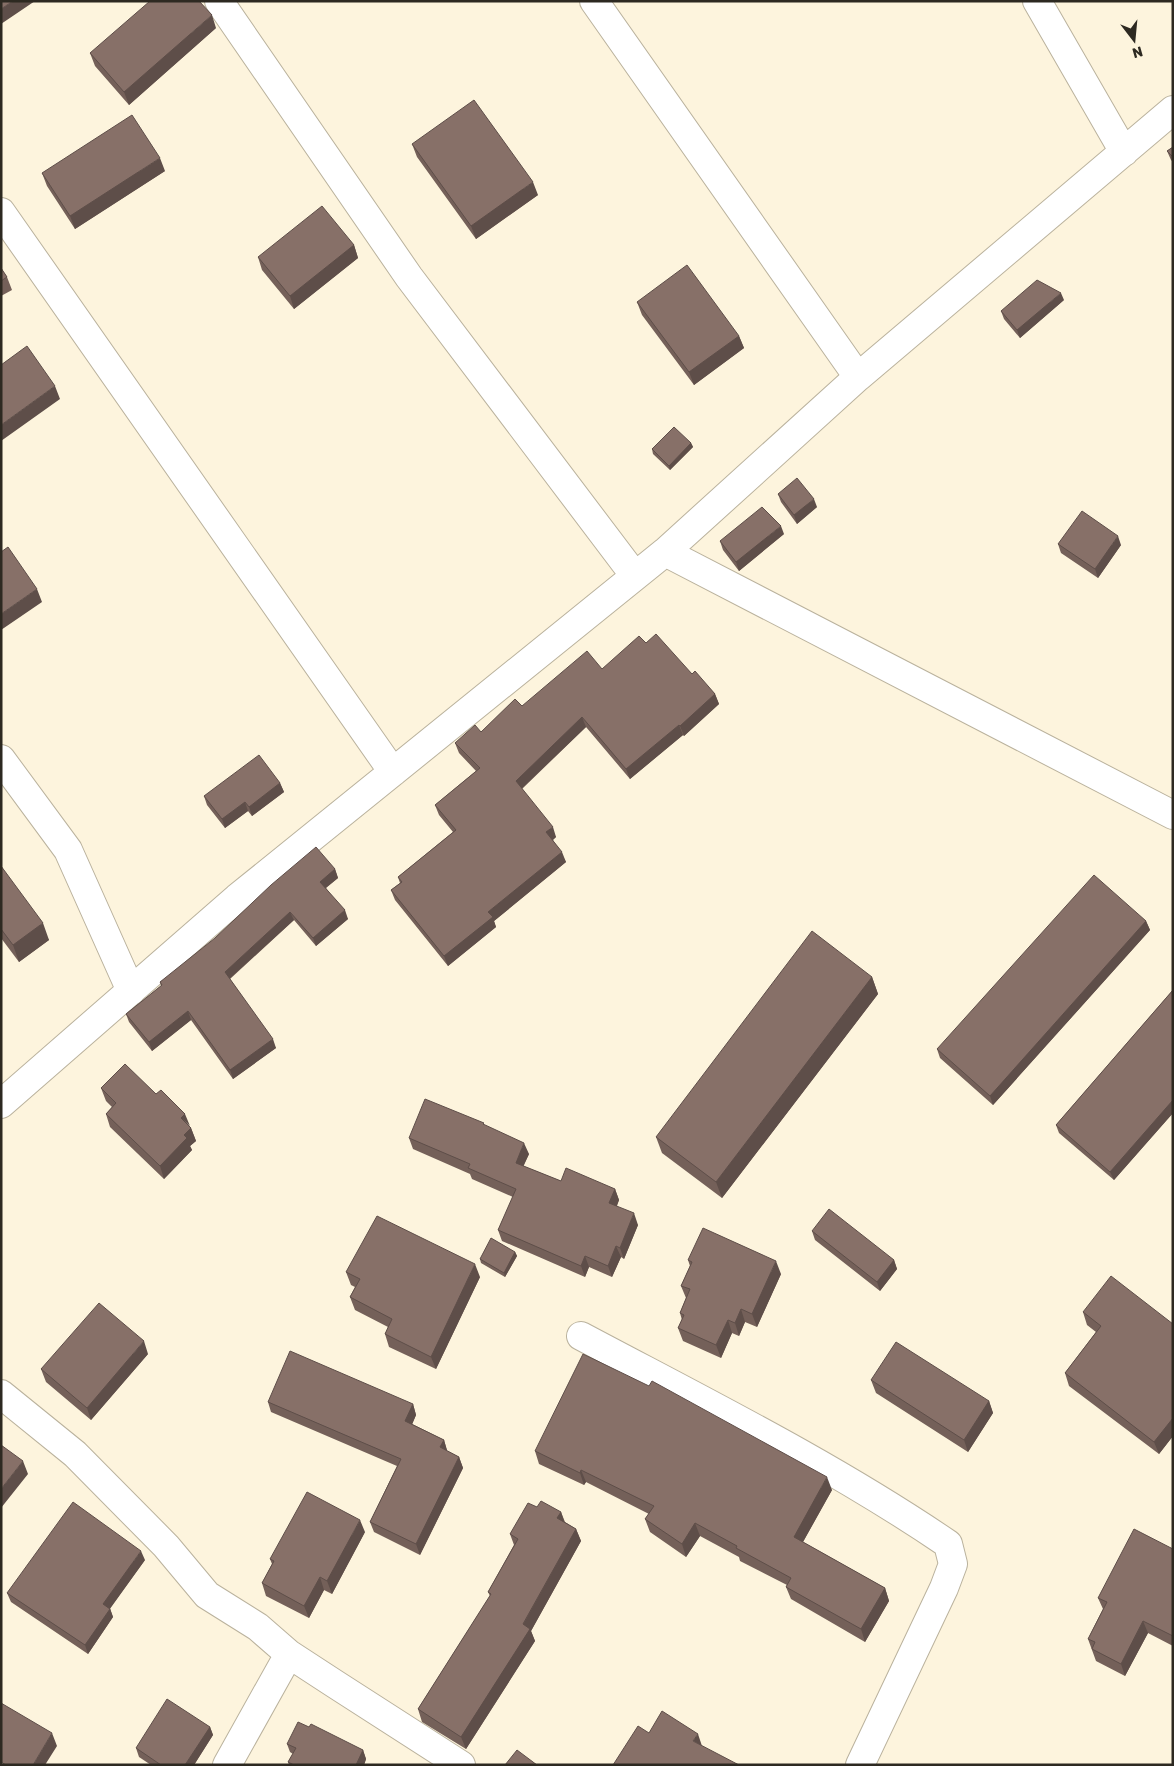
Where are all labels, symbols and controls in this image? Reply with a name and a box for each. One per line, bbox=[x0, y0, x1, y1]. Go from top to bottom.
north arrow bbox=[1109, 15, 1159, 65]
text: N bbox=[1130, 42, 1145, 62]

